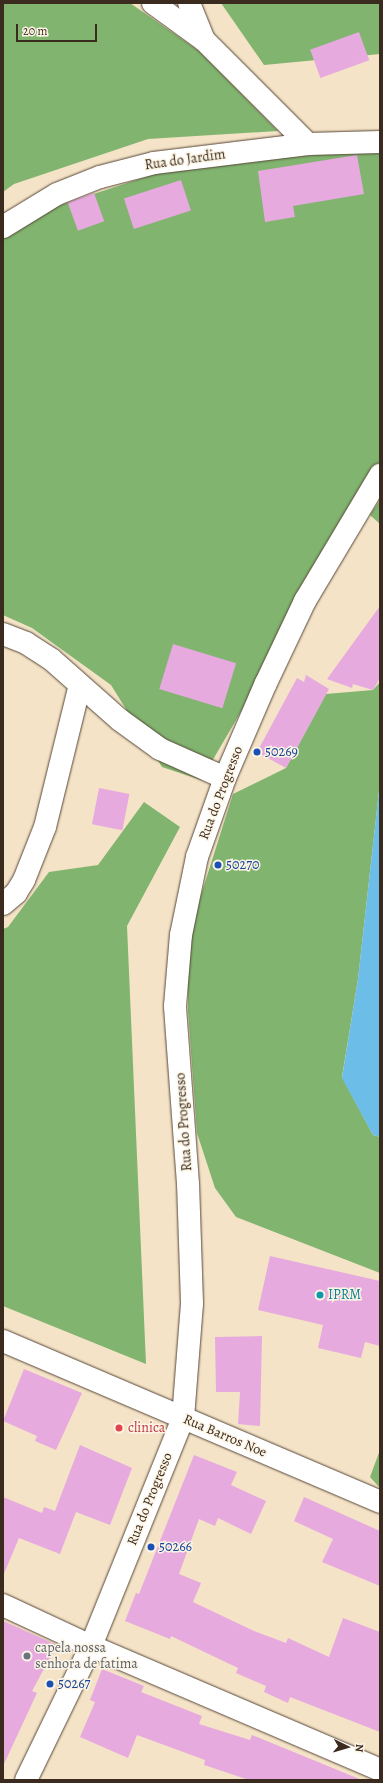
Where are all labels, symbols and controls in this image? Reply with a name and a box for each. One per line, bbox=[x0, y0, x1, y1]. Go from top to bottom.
scale bar bbox=[18, 16, 99, 42]
text: 20 m bbox=[23, 23, 47, 39]
street label: Rua do Jardim bbox=[144, 146, 226, 174]
street label: Rua do Progresso bbox=[195, 744, 247, 842]
place label: 50269 bbox=[265, 744, 298, 760]
marker: 50269 bbox=[252, 747, 262, 757]
place label: 50270 bbox=[226, 857, 259, 873]
marker: 50270 bbox=[213, 860, 223, 870]
street label: Rua do Progresso bbox=[172, 1072, 196, 1172]
place label: IPRM bbox=[328, 1287, 361, 1303]
marker: IPRM bbox=[315, 1290, 325, 1300]
street label: Rua Barros Noe bbox=[181, 1411, 269, 1461]
place label: clinica bbox=[128, 1420, 165, 1436]
marker: clinica bbox=[113, 1422, 125, 1434]
street label: Rua do Progresso bbox=[124, 1450, 176, 1548]
place label: 50266 bbox=[159, 1539, 192, 1555]
marker: 50266 bbox=[146, 1542, 156, 1552]
place label: capela nossa senhora de fatima bbox=[35, 1640, 138, 1672]
marker: capela nossa senhora de fatima bbox=[22, 1651, 32, 1661]
place label: 50267 bbox=[58, 1676, 90, 1692]
marker: 50267 bbox=[45, 1679, 55, 1689]
north arrow bbox=[327, 1727, 367, 1767]
text: N bbox=[352, 1743, 367, 1753]

